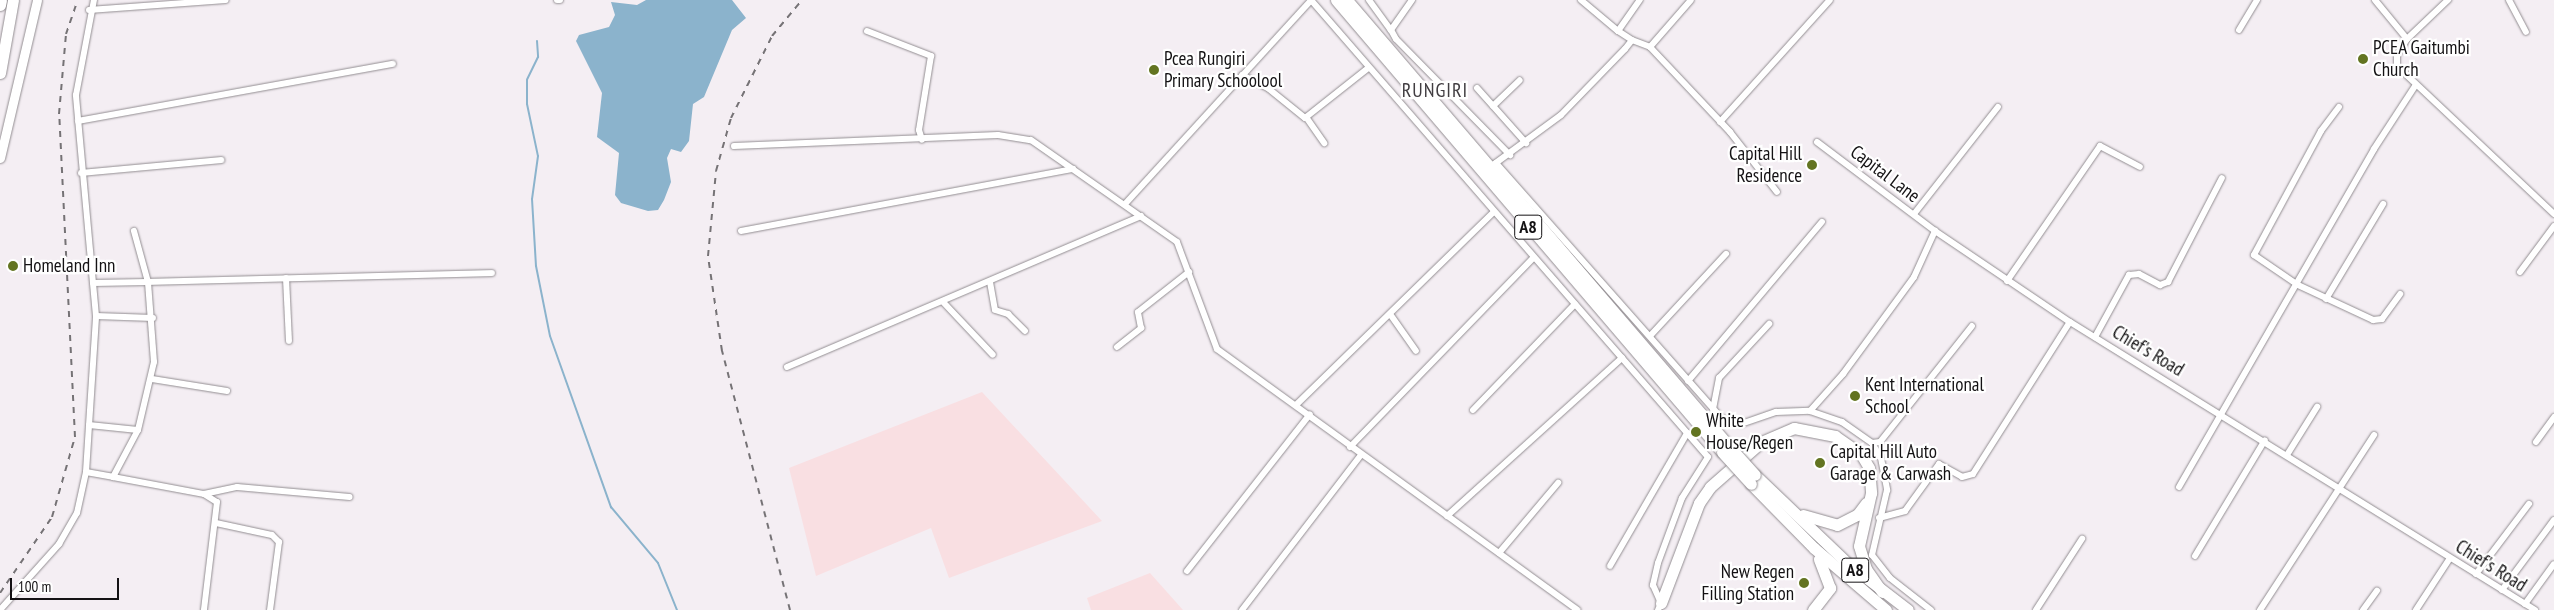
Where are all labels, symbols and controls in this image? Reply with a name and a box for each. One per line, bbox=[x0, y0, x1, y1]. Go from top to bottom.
place label: PCEA Gaitumbi Church bbox=[2373, 37, 2470, 81]
place label: Pcea Rungiri Primary Schoolool bbox=[1164, 48, 1283, 92]
marker: PCEA Gaitumbi Church bbox=[2357, 53, 2369, 65]
marker: Pcea Rungiri Primary Schoolool bbox=[1148, 64, 1160, 76]
district label: RUNGIRI bbox=[1401, 78, 1469, 102]
street label: Capital Lane bbox=[1846, 140, 1924, 208]
place label: Capital Hill Residence bbox=[1729, 143, 1802, 187]
marker: Capital Hill Residence bbox=[1806, 159, 1818, 171]
road number: A8 bbox=[1513, 212, 1543, 242]
place label: Homeland Inn bbox=[23, 255, 115, 277]
marker: Homeland Inn bbox=[7, 260, 19, 272]
street label: Chief's Road bbox=[2108, 321, 2188, 381]
place label: Kent International School bbox=[1865, 374, 1984, 418]
marker: Kent International School bbox=[1849, 390, 1861, 402]
place label: White House/Regen bbox=[1706, 410, 1793, 454]
marker: White House/Regen bbox=[1690, 426, 1702, 438]
place label: Capital Hill Auto Garage & Carwash bbox=[1830, 441, 1951, 485]
marker: Capital Hill Auto Garage & Carwash bbox=[1814, 457, 1826, 469]
street label: Chief's Road bbox=[2451, 535, 2531, 597]
road number: A8 bbox=[1840, 554, 1870, 586]
place label: New Regen Filling Station bbox=[1702, 561, 1794, 605]
scale bar bbox=[12, 568, 121, 600]
text: 100 m bbox=[18, 577, 51, 596]
marker: New Regen Filling Station bbox=[1798, 577, 1810, 589]

